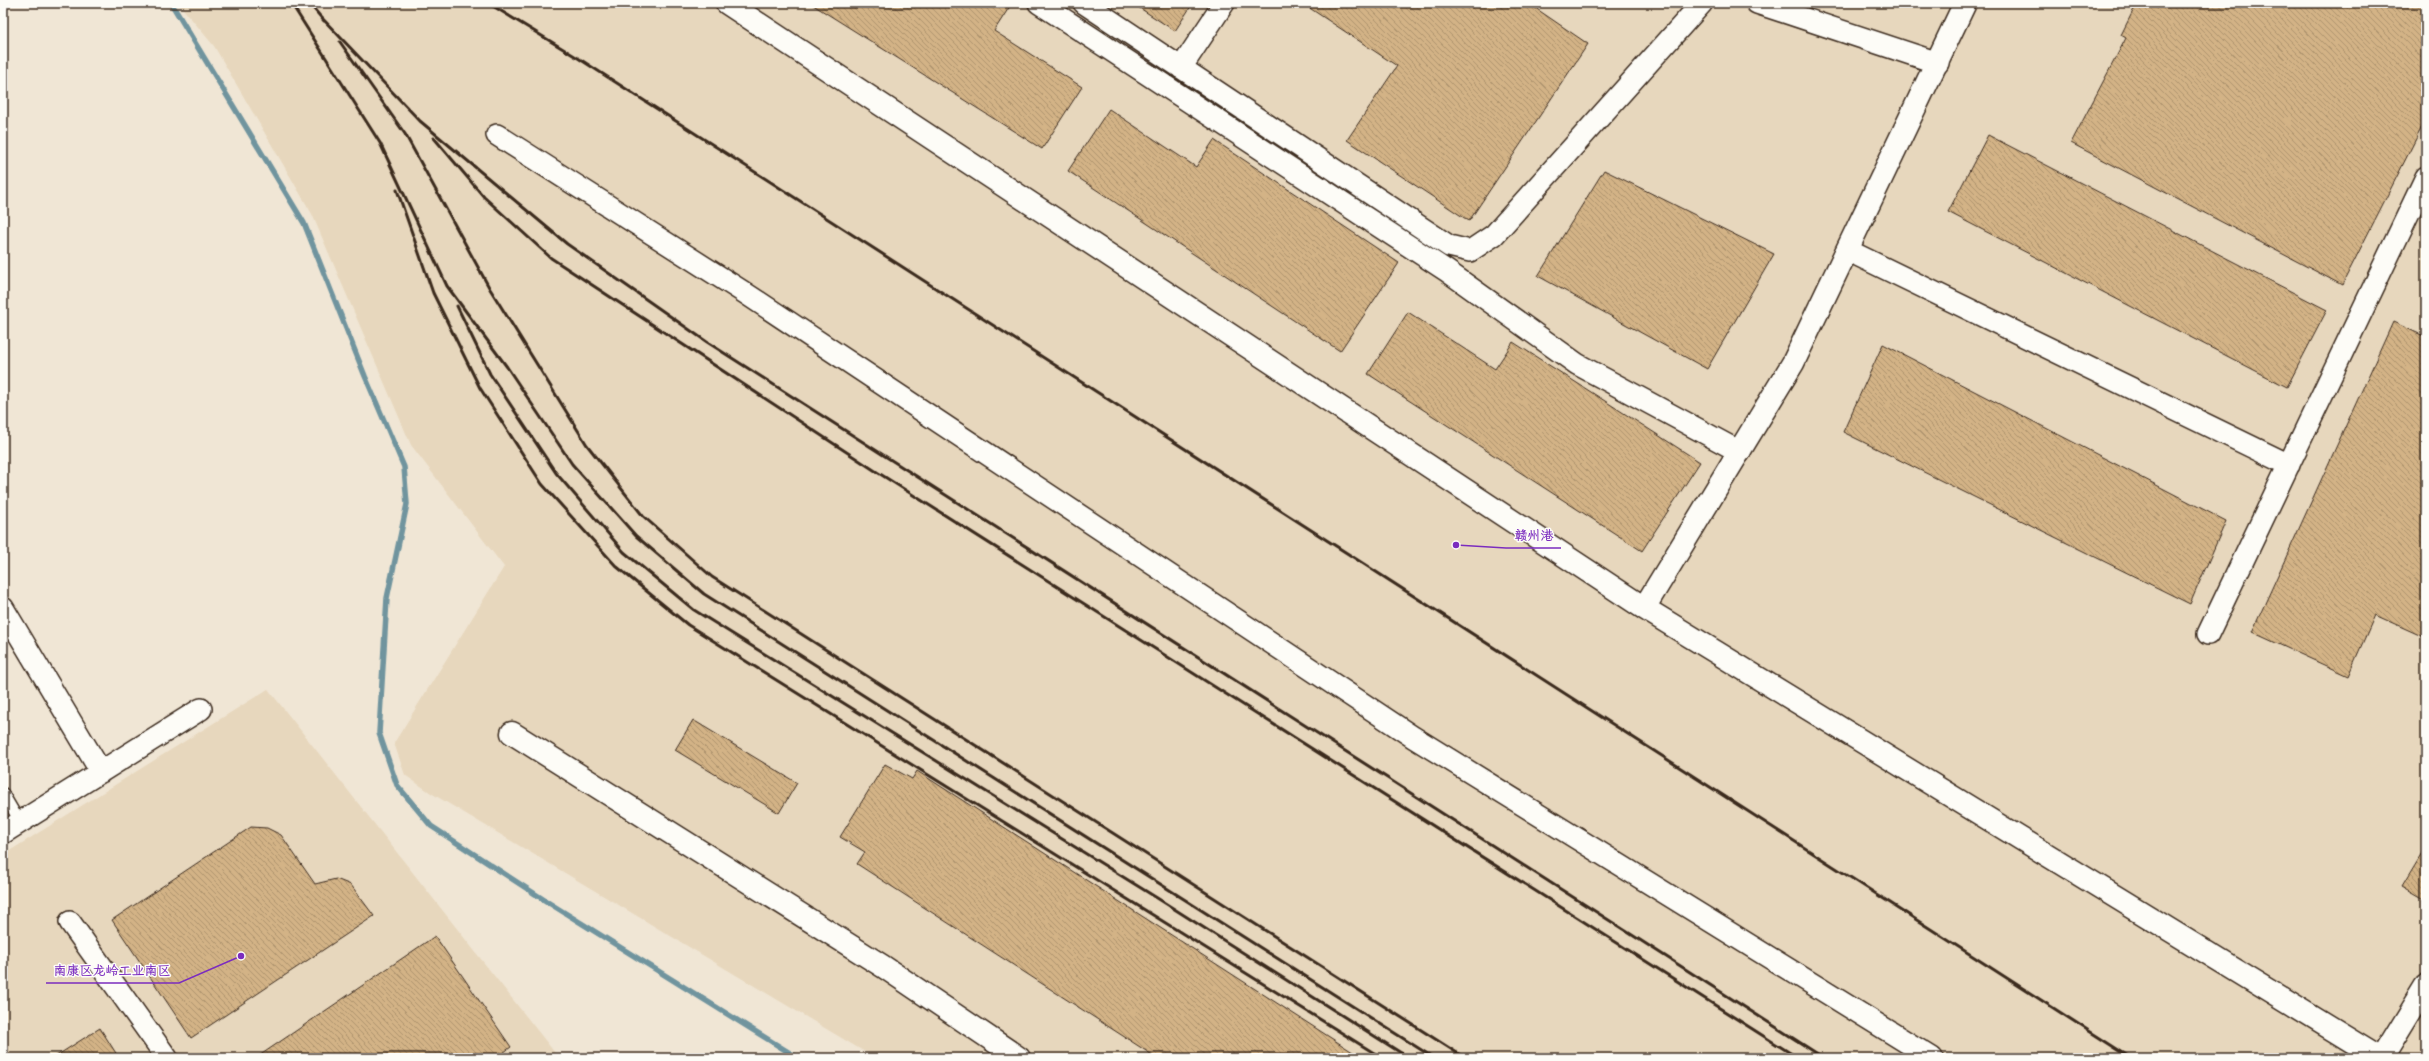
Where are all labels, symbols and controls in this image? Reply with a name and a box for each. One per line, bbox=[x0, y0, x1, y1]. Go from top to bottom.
callout: 赣州港 bbox=[1506, 523, 1561, 548]
text: 赣州港 bbox=[1514, 527, 1554, 545]
callout: 南康区龙岭工业南区 bbox=[46, 958, 179, 983]
text: 南康区龙岭工业南区 bbox=[53, 962, 171, 980]

